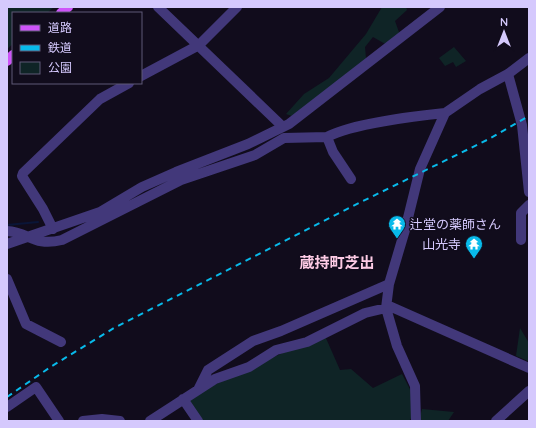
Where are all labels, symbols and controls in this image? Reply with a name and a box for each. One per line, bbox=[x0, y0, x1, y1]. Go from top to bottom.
legend bbox=[12, 12, 142, 84]
north arrow bbox=[484, 12, 524, 52]
text: N bbox=[500, 15, 508, 29]
text: 道路 bbox=[48, 20, 72, 35]
text: 鉄道 bbox=[48, 40, 72, 55]
text: 公園 bbox=[48, 60, 72, 75]
temple icon: 辻堂の薬師さん bbox=[387, 214, 407, 239]
place label: 辻堂の薬師さん bbox=[410, 216, 501, 232]
temple icon: 山光寺 bbox=[464, 234, 484, 259]
place label: 山光寺 bbox=[422, 236, 461, 252]
district label: 蔵持町芝出 bbox=[299, 253, 375, 272]

